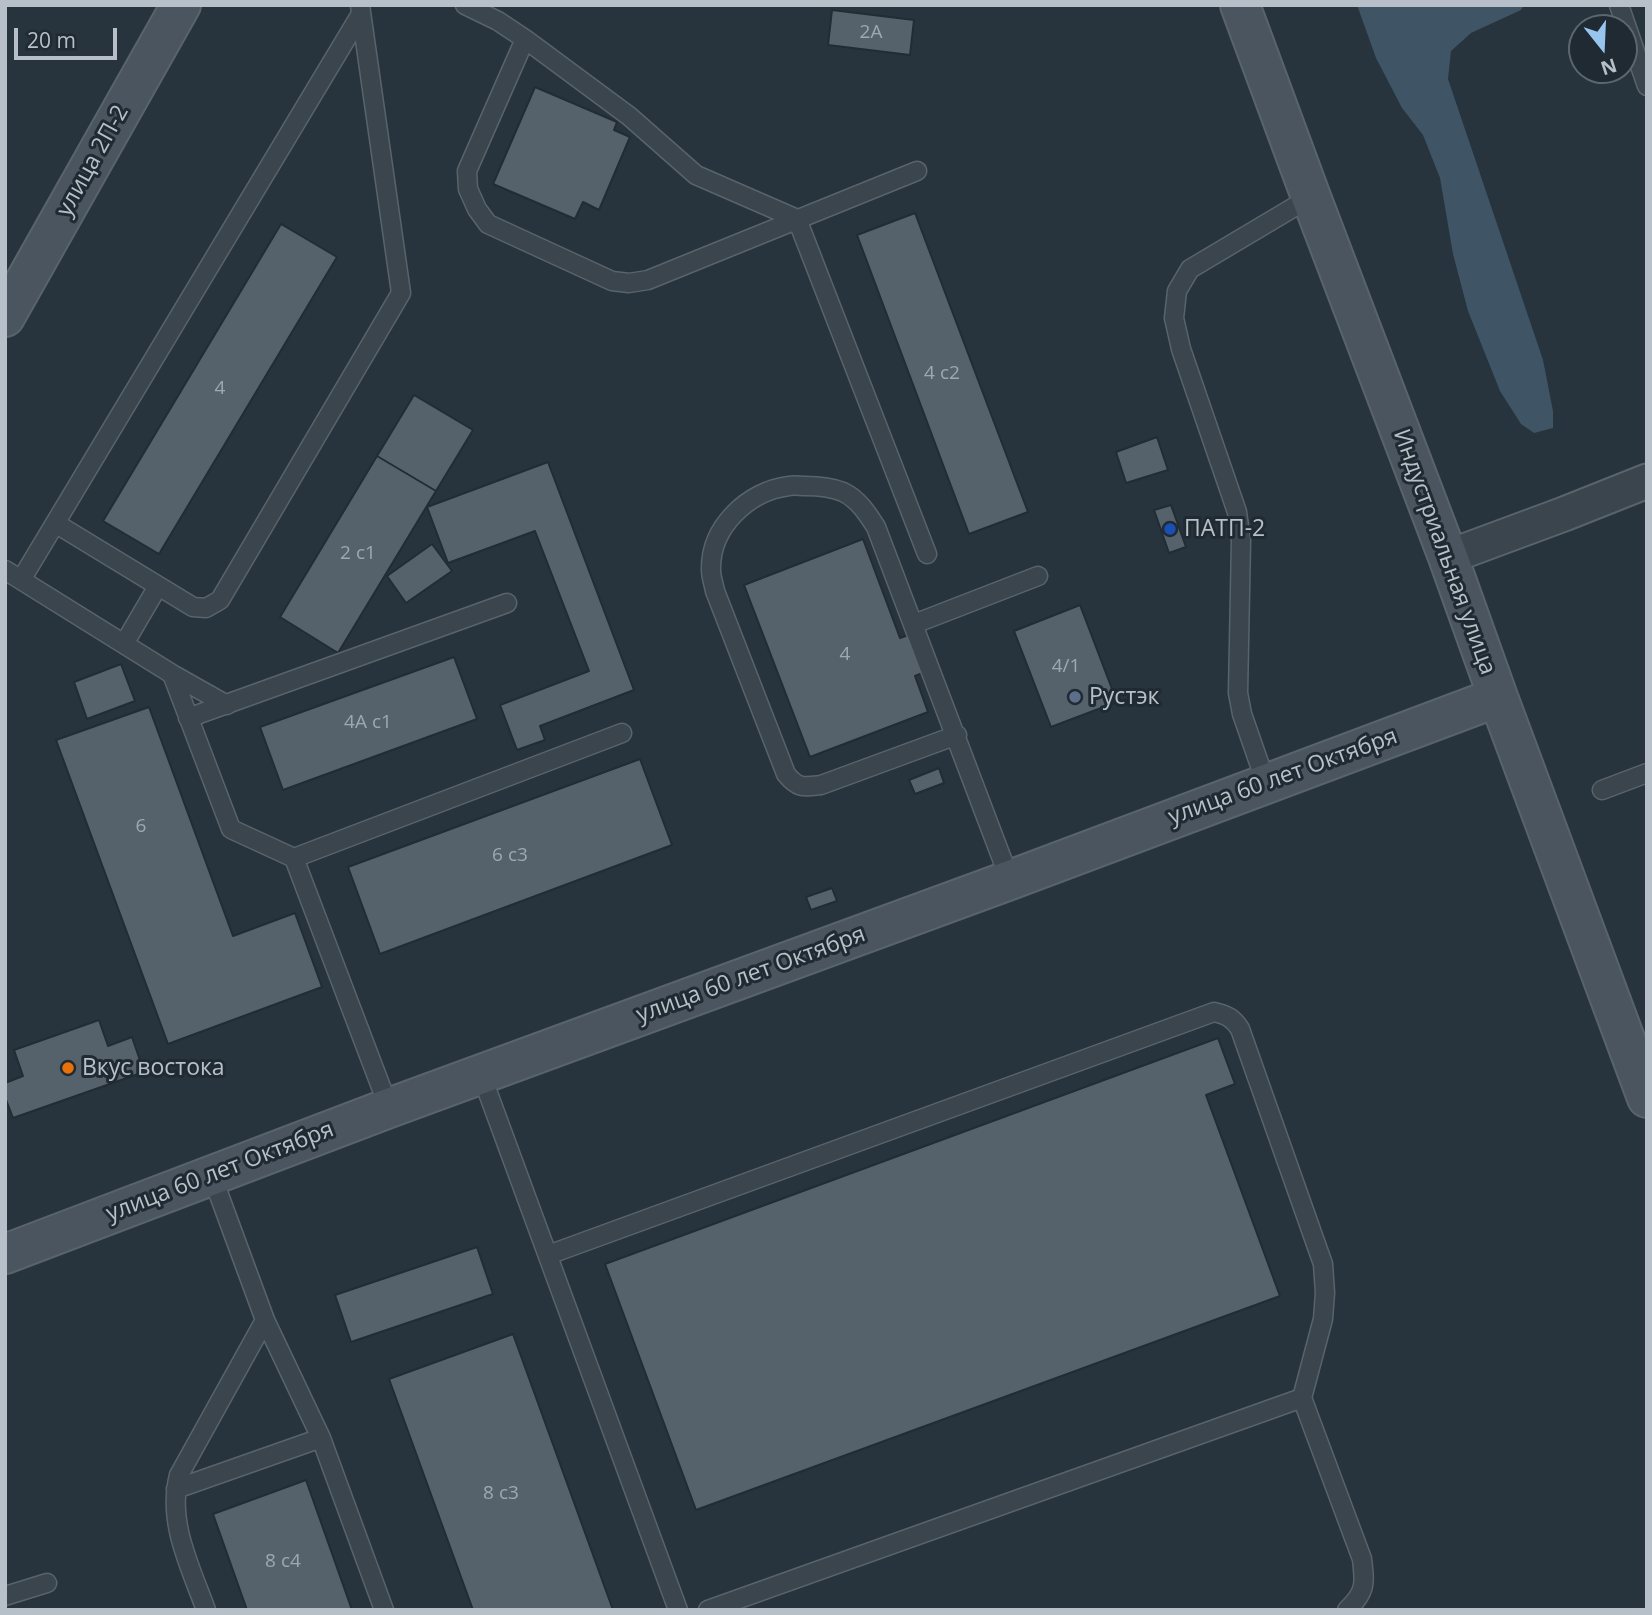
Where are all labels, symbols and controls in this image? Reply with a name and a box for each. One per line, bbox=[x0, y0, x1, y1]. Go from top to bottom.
scale bar bbox=[18, 14, 121, 58]
north arrow bbox=[1568, 14, 1638, 84]
house number: 2А bbox=[860, 22, 882, 44]
text: 20 m bbox=[27, 26, 76, 54]
text: N bbox=[1598, 52, 1620, 82]
street label: улица 2П-2 bbox=[51, 101, 135, 221]
house number: 4 с2 bbox=[924, 363, 960, 385]
house number: 4 bbox=[215, 378, 225, 400]
street label: Индустриальная улица bbox=[1387, 425, 1501, 679]
place label: ПАТП-2 bbox=[1184, 515, 1265, 543]
marker: ПАТП-2 bbox=[1162, 521, 1178, 537]
house number: 2 с1 bbox=[340, 543, 376, 565]
house number: 4 bbox=[840, 644, 850, 666]
house number: 4/1 bbox=[1052, 656, 1080, 678]
place label: Рустэк bbox=[1089, 683, 1159, 711]
marker: Рустэк bbox=[1067, 689, 1083, 705]
house number: 4А с1 bbox=[344, 712, 392, 734]
street label: улица 60 лет Октября bbox=[1165, 723, 1401, 831]
house number: 6 bbox=[136, 816, 146, 838]
house number: 6 с3 bbox=[492, 845, 528, 867]
street label: улица 60 лет Октября bbox=[633, 921, 869, 1029]
place label: Вкус востока bbox=[82, 1054, 225, 1082]
marker: Вкус востока bbox=[60, 1060, 76, 1076]
street label: улица 60 лет Октября bbox=[102, 1116, 338, 1228]
house number: 8 с3 bbox=[483, 1483, 519, 1505]
house number: 8 с4 bbox=[265, 1551, 301, 1573]

